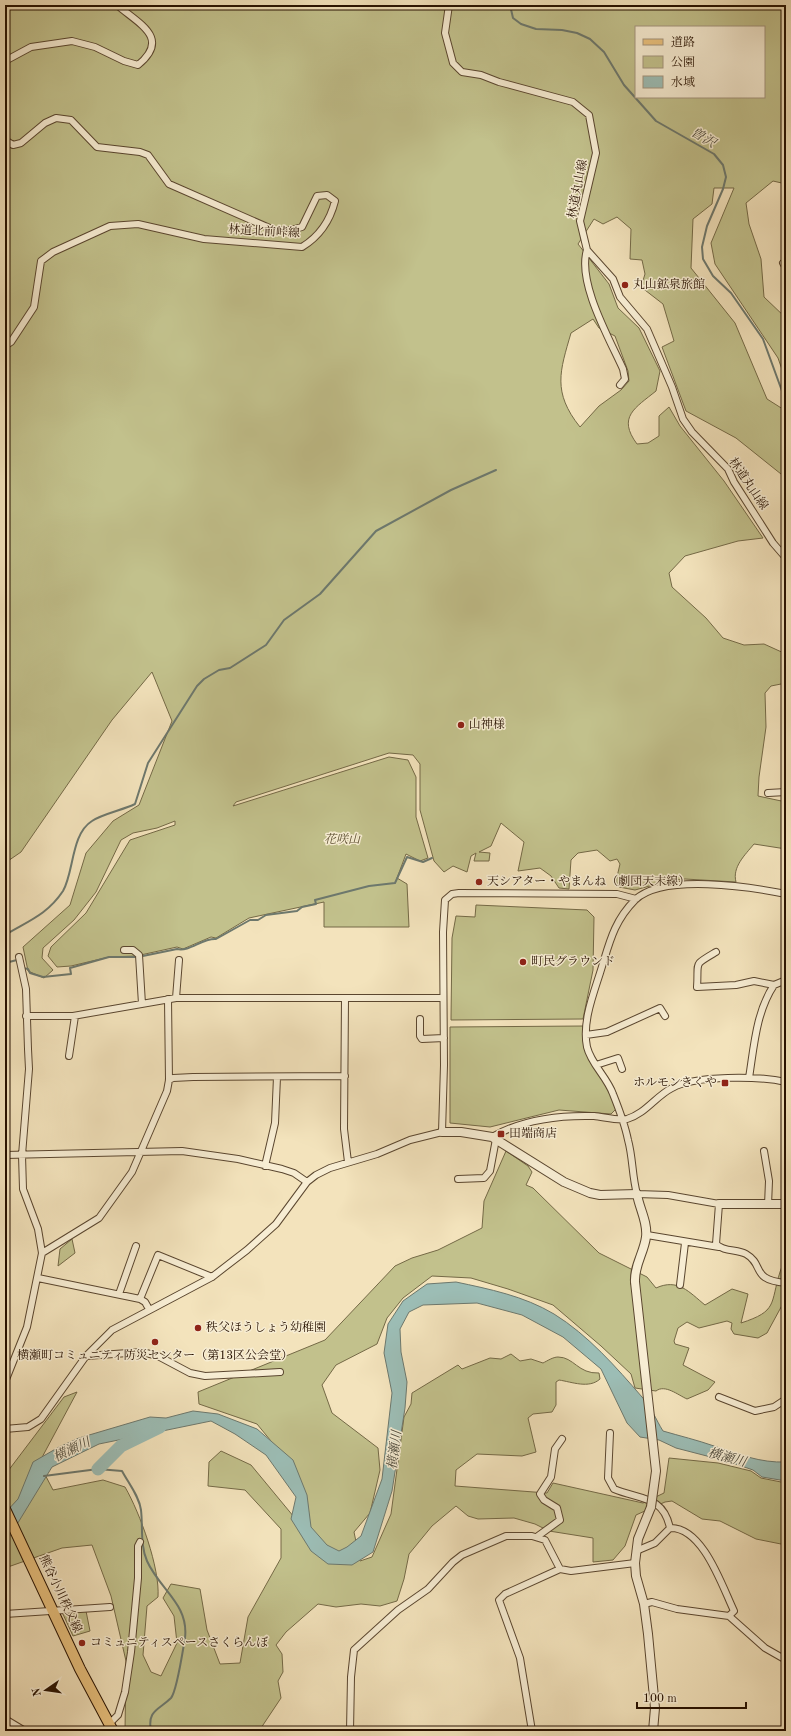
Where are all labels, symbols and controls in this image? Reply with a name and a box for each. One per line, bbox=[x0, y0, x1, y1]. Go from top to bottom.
legend bbox=[635, 26, 765, 98]
text: 道路 bbox=[671, 35, 695, 49]
text: 公園 bbox=[671, 56, 695, 69]
text: 水域 bbox=[671, 75, 695, 89]
water label: 曽沢 bbox=[689, 125, 720, 151]
street label: 林道丸山線 bbox=[564, 158, 590, 220]
street label: 林道北前峠線 bbox=[228, 222, 300, 240]
place label: 丸山鉱泉旅館 bbox=[633, 277, 705, 291]
marker: 丸山鉱泉旅館 bbox=[620, 280, 630, 290]
street label: 林道丸山線 bbox=[726, 455, 771, 512]
place label: 山神様 bbox=[469, 717, 505, 731]
marker: 山神様 bbox=[456, 720, 466, 730]
park label: 花咲山 bbox=[324, 832, 361, 846]
place label: 天シアター・やまんね（劇団天末線） bbox=[487, 874, 690, 888]
marker: 天シアター・やまんね（劇団天末線） bbox=[474, 877, 484, 887]
place label: 町民グラウンド bbox=[531, 955, 615, 968]
marker: 町民グラウンド bbox=[518, 957, 528, 967]
place label: ホルモンきくや bbox=[633, 1076, 717, 1089]
marker: ホルモンきくや bbox=[720, 1078, 730, 1088]
place label: 田端商店 bbox=[509, 1126, 557, 1140]
marker: 田端商店 bbox=[496, 1129, 506, 1139]
place label: 秩父ほうしょう幼稚園 bbox=[206, 1320, 326, 1334]
marker: 秩父ほうしょう幼稚園 bbox=[193, 1323, 203, 1333]
marker: 横瀬町コミュニティ防災センター（第13区公会堂） bbox=[150, 1337, 160, 1347]
place label: 横瀬町コミュニティ防災センター（第13区公会堂） bbox=[17, 1348, 293, 1362]
water label: 横瀬川 bbox=[385, 1428, 404, 1470]
water label: 横瀬川 bbox=[51, 1434, 94, 1464]
water label: 横瀬川 bbox=[706, 1446, 750, 1470]
street label: 熊谷小川秩父線 bbox=[37, 1553, 85, 1635]
place label: コミュニティスペースさくらんぼ bbox=[90, 1636, 268, 1649]
marker: コミュニティスペースさくらんぼ bbox=[77, 1638, 87, 1648]
north arrow bbox=[26, 1670, 66, 1710]
scale bar bbox=[637, 1684, 746, 1710]
text: N bbox=[31, 1686, 44, 1697]
text: 100 m bbox=[643, 1693, 677, 1705]

